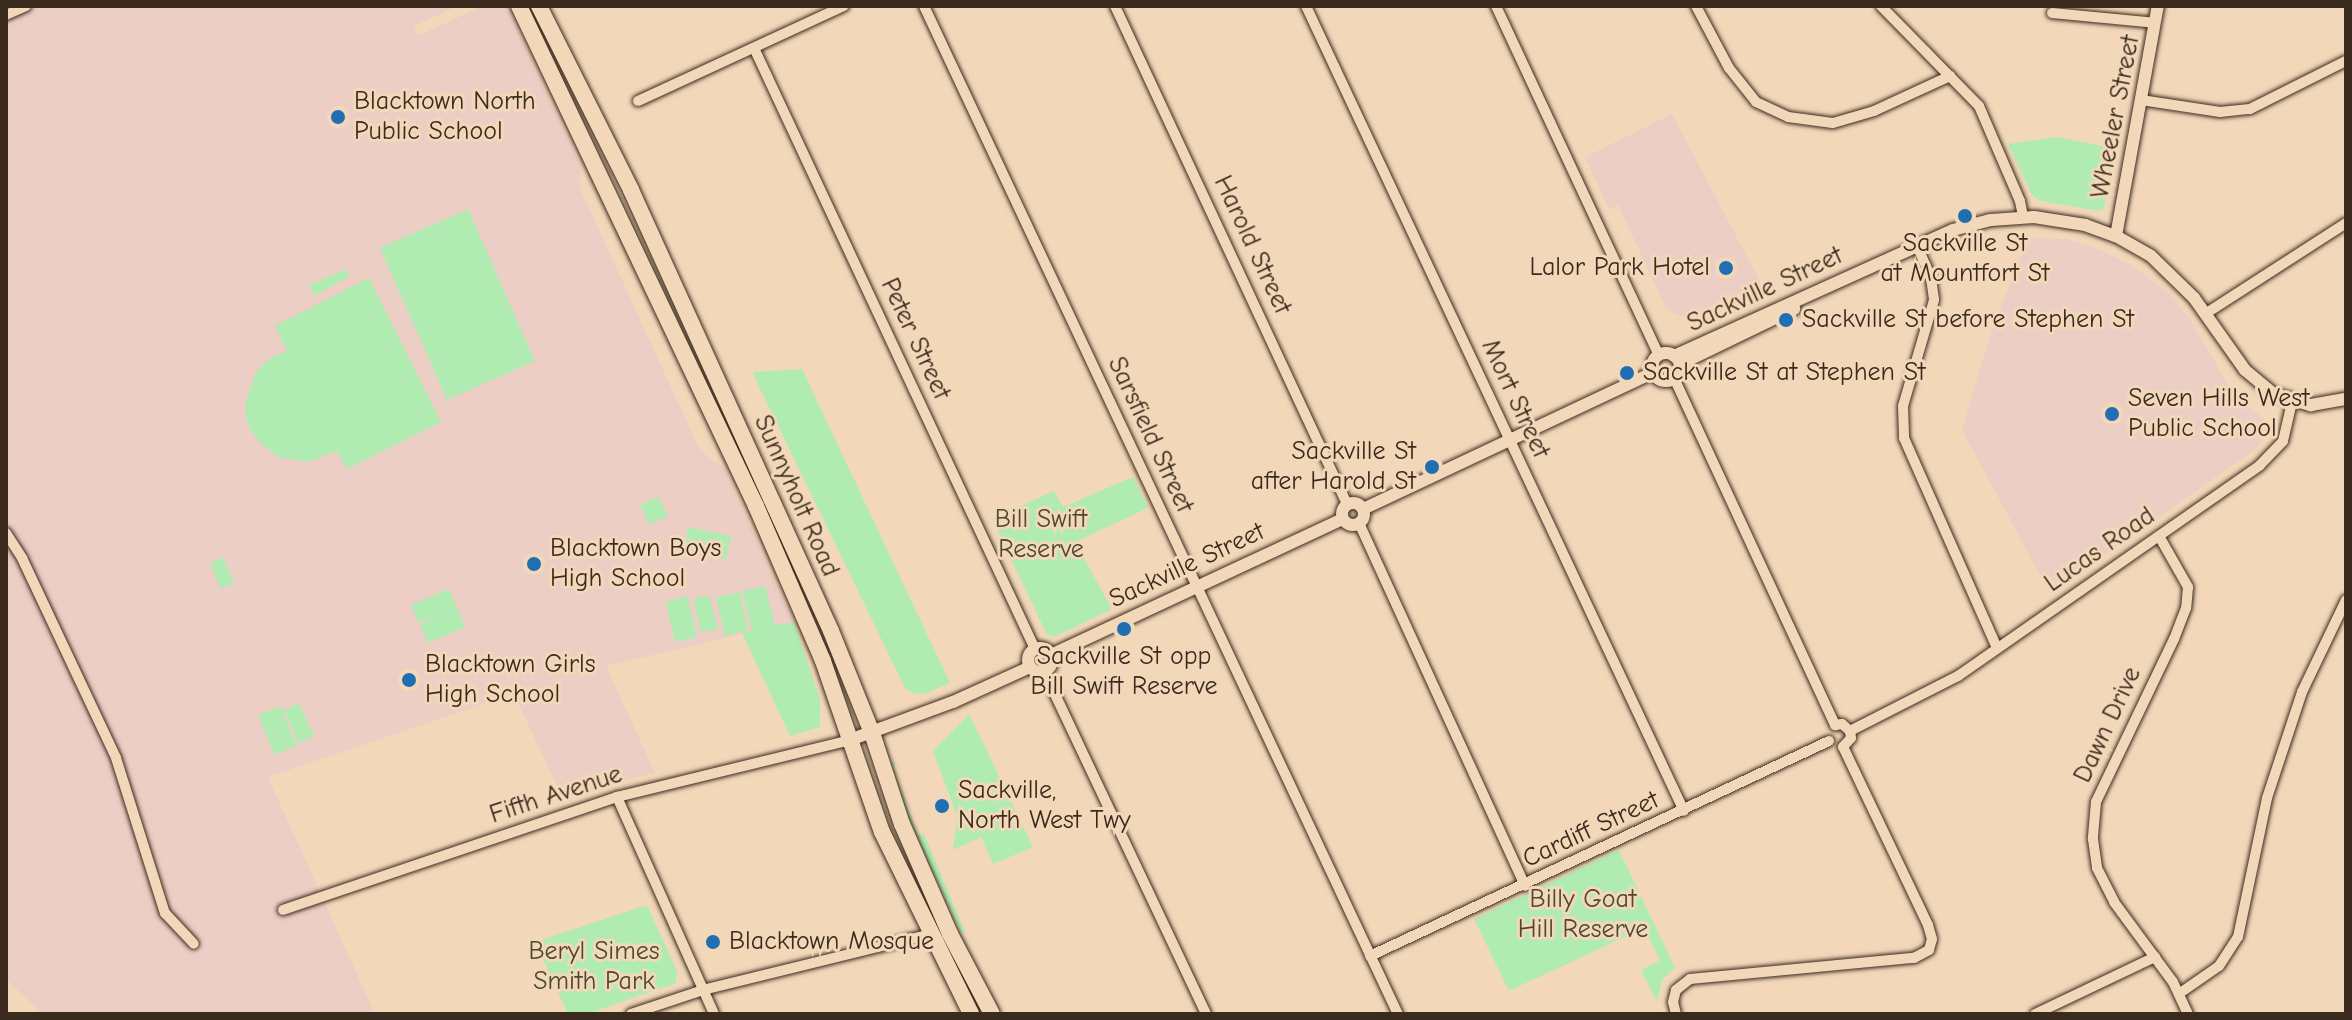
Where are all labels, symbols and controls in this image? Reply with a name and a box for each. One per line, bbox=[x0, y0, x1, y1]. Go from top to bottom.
street label: Wheeler Street bbox=[2085, 33, 2147, 201]
place label: Blacktown North Public School bbox=[354, 86, 536, 148]
marker: Blacktown North Public School bbox=[329, 108, 347, 126]
street label: Harold Street bbox=[1206, 171, 1298, 319]
marker: Sackville St at Mountfort St bbox=[1956, 207, 1974, 225]
place label: Sackville St at Mountfort St bbox=[1881, 228, 2049, 290]
street label: Sackville Street bbox=[1682, 240, 1848, 340]
place label: Lalor Park Hotel bbox=[1529, 252, 1710, 284]
marker: Lalor Park Hotel bbox=[1717, 259, 1735, 277]
street label: Peter Street bbox=[873, 273, 957, 405]
place label: Sackville St before Stephen St bbox=[1802, 304, 2134, 336]
marker: Sackville St before Stephen St bbox=[1777, 311, 1795, 329]
street label: Mort Street bbox=[1474, 335, 1556, 463]
street label: Sarsfield Street bbox=[1100, 352, 1200, 518]
place label: Sackville St at Stephen St bbox=[1643, 357, 1925, 389]
marker: Sackville St at Stephen St bbox=[1618, 364, 1636, 382]
place label: Seven Hills West Public School bbox=[2128, 383, 2309, 444]
marker: Seven Hills West Public School bbox=[2103, 405, 2121, 423]
street label: Sunnyholt Road bbox=[746, 410, 846, 582]
place label: Sackville St after Harold St bbox=[1251, 436, 1416, 498]
marker: Sackville St after Harold St bbox=[1423, 458, 1441, 476]
street label: Lucas Road bbox=[2039, 501, 2161, 599]
park label: Bill Swift Reserve bbox=[995, 504, 1087, 566]
street label: Sackville Street bbox=[1104, 516, 1270, 616]
place label: Blacktown Boys High School bbox=[550, 533, 721, 594]
marker: Blacktown Boys High School bbox=[525, 555, 543, 573]
marker: Sackville St opp Bill Swift Reserve bbox=[1115, 620, 1133, 638]
place label: Sackville St opp Bill Swift Reserve bbox=[1031, 641, 1217, 702]
place label: Blacktown Girls High School bbox=[425, 649, 596, 710]
street label: Dawn Drive bbox=[2068, 662, 2148, 788]
marker: Blacktown Girls High School bbox=[400, 671, 418, 689]
street label: Fifth Avenue bbox=[486, 759, 626, 831]
place label: Sackville, North West Twy bbox=[958, 775, 1131, 836]
street label: Cardiff Street bbox=[1518, 785, 1664, 875]
marker: Sackville, North West Twy bbox=[933, 797, 951, 815]
park label: Billy Goat Hill Reserve bbox=[1518, 884, 1648, 946]
place label: Blacktown Mosque bbox=[729, 926, 934, 958]
marker: Blacktown Mosque bbox=[704, 933, 722, 951]
park label: Beryl Simes Smith Park bbox=[528, 936, 660, 998]

